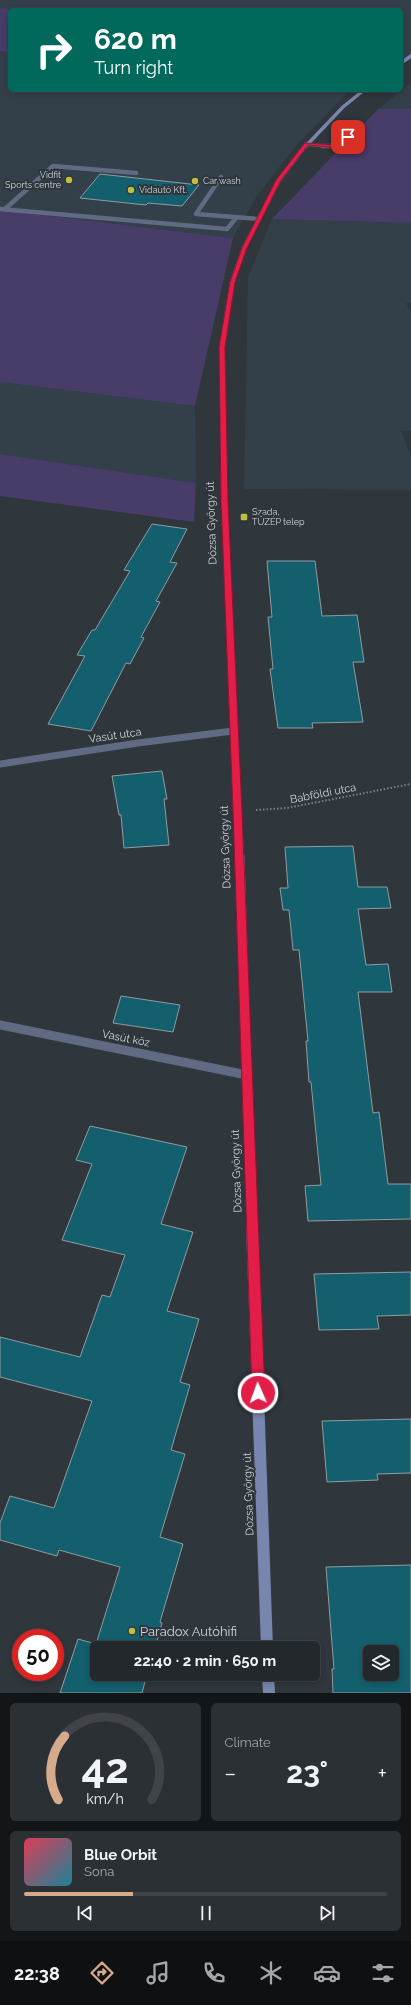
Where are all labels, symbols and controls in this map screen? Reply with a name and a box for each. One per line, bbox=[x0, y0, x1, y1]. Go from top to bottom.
text: 620 m bbox=[94, 23, 177, 56]
icon: right bbox=[28, 24, 80, 76]
text: Turn right bbox=[94, 57, 173, 78]
pin bbox=[331, 120, 365, 154]
icon: arrive bbox=[337, 126, 359, 148]
place label: Vidfit Sports centre bbox=[5, 170, 62, 190]
marker: Vidfit Sports centre bbox=[64, 175, 74, 185]
marker: Car wash bbox=[190, 176, 200, 186]
place label: Car wash bbox=[203, 176, 241, 186]
marker: Vidautó Kft. bbox=[126, 185, 136, 195]
place label: Vidautó Kft. bbox=[139, 185, 187, 195]
street label: Dózsa György út bbox=[204, 481, 219, 565]
place label: Szada, TÜZÉP telep bbox=[252, 507, 305, 527]
marker: Szada, TÜZÉP telep bbox=[239, 512, 249, 522]
street label: Vasút utca bbox=[88, 725, 142, 746]
street label: Babföldi utca bbox=[289, 781, 357, 806]
street label: Dózsa György út bbox=[218, 805, 233, 889]
street label: Vasút köz bbox=[101, 1027, 152, 1050]
street label: Dózsa György út bbox=[229, 1129, 244, 1213]
position arrow bbox=[237, 1372, 279, 1414]
street label: Dózsa György út bbox=[241, 1452, 256, 1536]
place label: Paradox Autóhifi bbox=[140, 1624, 237, 1639]
marker: Paradox Autóhifi bbox=[127, 1626, 137, 1636]
speed limit sign: 50 bbox=[12, 1629, 64, 1681]
map controls bbox=[363, 1645, 399, 1681]
button: layers bbox=[363, 1645, 399, 1681]
text: 22:40 · 2 min · 650 m bbox=[134, 1652, 276, 1670]
text: Climate bbox=[225, 1735, 271, 1750]
text: 42 bbox=[82, 1744, 129, 1793]
text: 23° bbox=[286, 1755, 328, 1790]
text: − bbox=[225, 1760, 236, 1786]
text: + bbox=[378, 1760, 387, 1786]
text: km/h bbox=[86, 1791, 124, 1807]
text: Blue Orbit bbox=[84, 1846, 157, 1864]
text: Sona bbox=[84, 1864, 114, 1879]
icon: previous bbox=[74, 1902, 96, 1924]
icon: pause bbox=[195, 1902, 217, 1924]
icon: next bbox=[316, 1902, 338, 1924]
icon: directions bbox=[88, 1959, 116, 1987]
icon: music bbox=[144, 1959, 172, 1987]
icon: phone bbox=[200, 1959, 228, 1987]
icon: climate bbox=[257, 1959, 285, 1987]
icon: car bbox=[313, 1959, 341, 1987]
icon: filters bbox=[369, 1959, 397, 1987]
text: 22:38 bbox=[14, 1963, 60, 1984]

